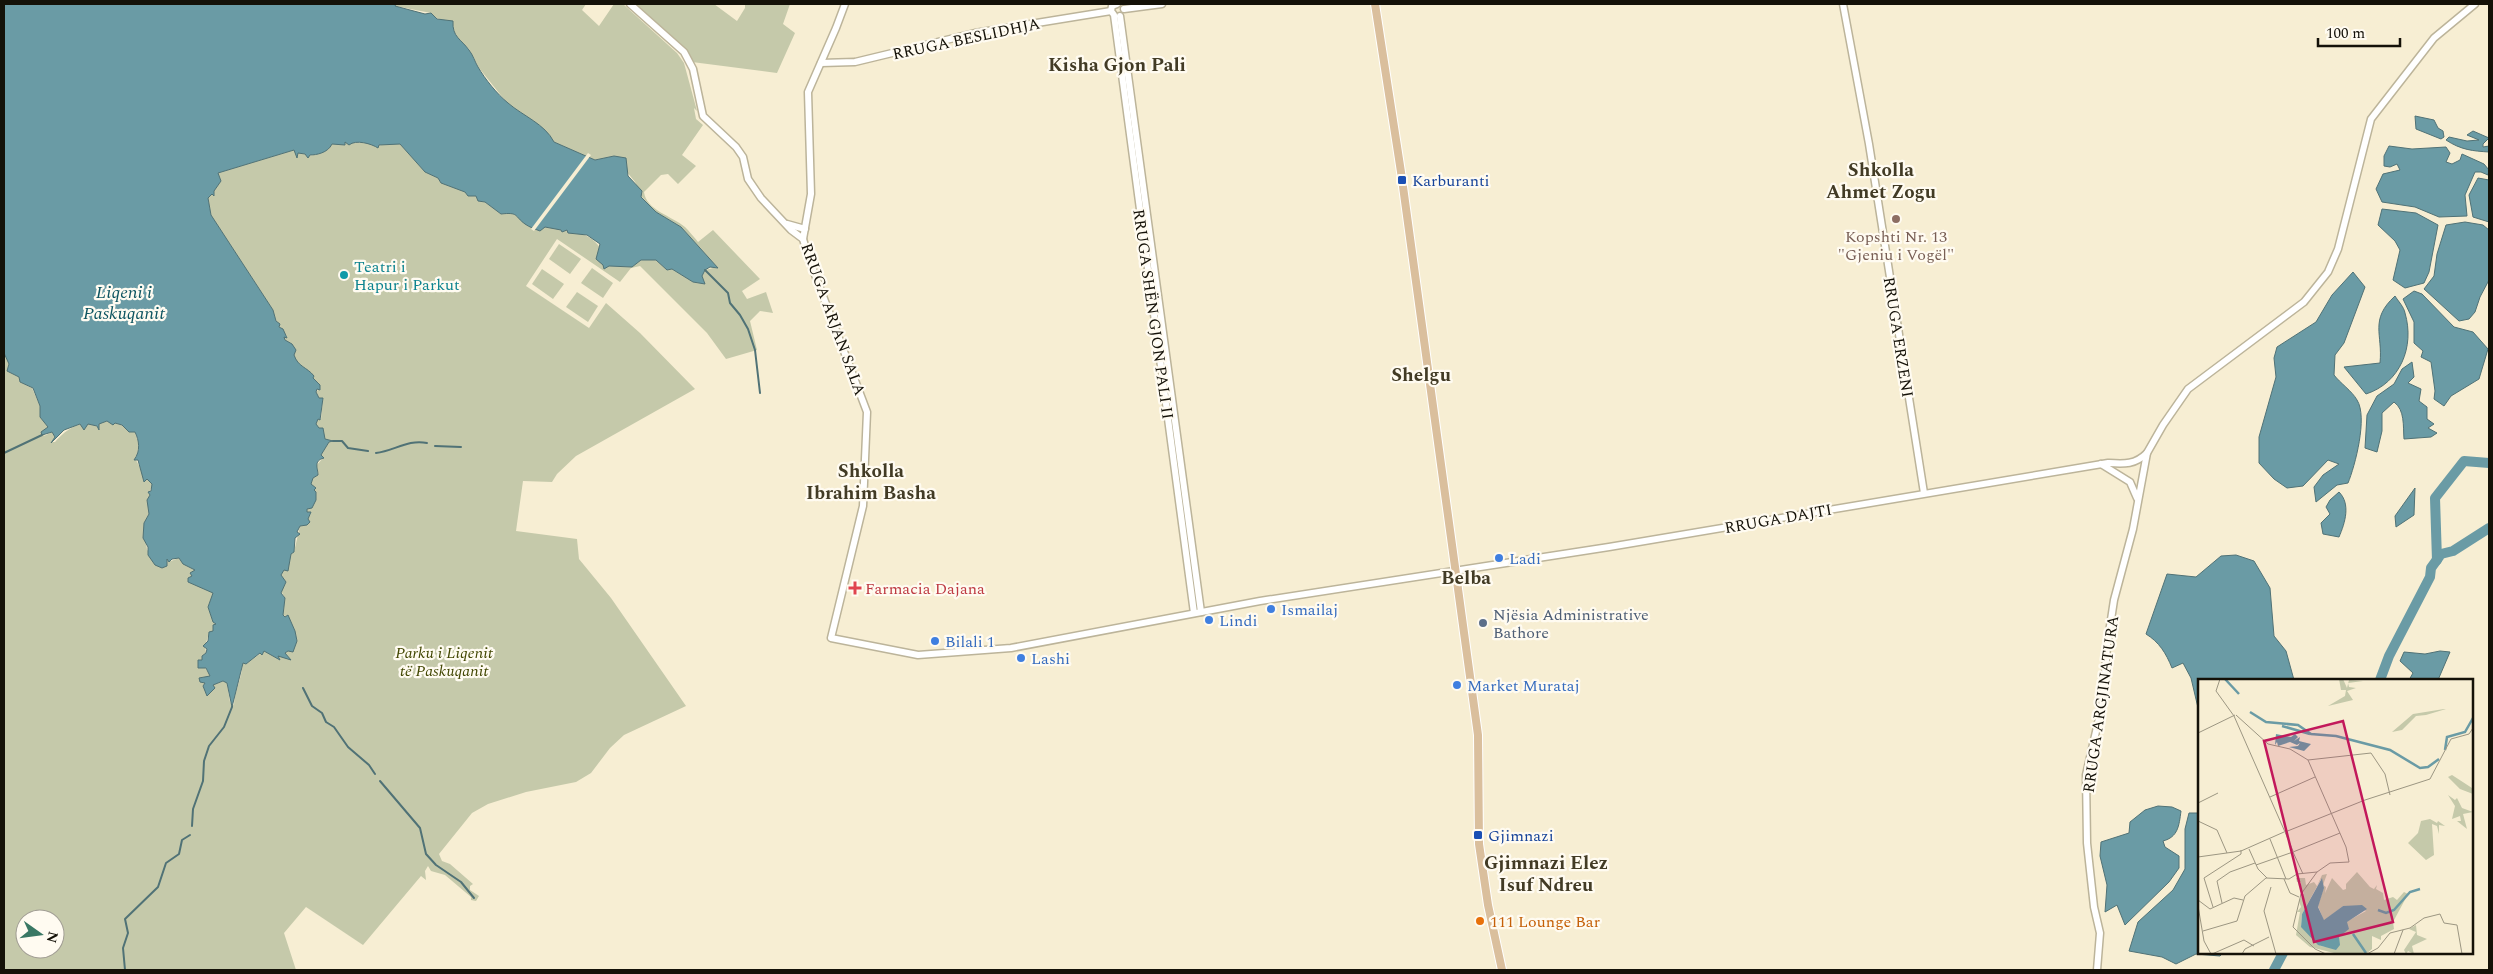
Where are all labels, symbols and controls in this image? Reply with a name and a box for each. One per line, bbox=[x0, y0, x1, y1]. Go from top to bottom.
street label: RRUGA BESLIDHJA bbox=[890, 12, 1042, 66]
scale bar bbox=[2318, 15, 2400, 47]
text: 100 m bbox=[2326, 22, 2365, 45]
district label: Kisha Gjon Pali bbox=[1048, 51, 1186, 80]
district label: Shkolla Ahmet Zogu bbox=[1826, 156, 1936, 207]
place label: Karburanti bbox=[1412, 169, 1490, 193]
marker: Karburanti bbox=[1396, 174, 1408, 186]
street label: RRUGA SHËN GJON PALI II bbox=[1126, 207, 1180, 421]
marker: Kopshti Nr. 13 "Gjeniu i Vogël" bbox=[1890, 213, 1902, 225]
place label: Kopshti Nr. 13 "Gjeniu i Vogël" bbox=[1838, 225, 1954, 267]
street label: RRUGA ARJAN SALA bbox=[794, 240, 872, 399]
place label: Teatri i Hapur i Parkut bbox=[354, 255, 460, 297]
marker: Teatri i Hapur i Parkut bbox=[338, 269, 350, 281]
street label: RRUGA ERZENI bbox=[1877, 275, 1919, 399]
water label: Liqeni i Paskuqanit bbox=[83, 279, 165, 327]
district label: Shelgu bbox=[1391, 361, 1451, 390]
district label: Shkolla Ibrahim Basha bbox=[806, 457, 936, 508]
street label: RRUGA DAJTI bbox=[1723, 498, 1834, 540]
place label: Ladi bbox=[1509, 547, 1541, 571]
marker: Ladi bbox=[1493, 552, 1505, 564]
district label: Belba bbox=[1441, 564, 1491, 593]
place label: Farmacia Dajana bbox=[865, 577, 985, 601]
marker: Farmacia Dajana bbox=[849, 582, 861, 594]
place label: Ismailaj bbox=[1281, 598, 1338, 622]
marker: Ismailaj bbox=[1265, 603, 1277, 615]
place label: Njësia Administrative Bathore bbox=[1493, 603, 1649, 645]
place label: Lindi bbox=[1219, 609, 1257, 633]
marker: Lindi bbox=[1203, 614, 1215, 626]
street label: RRUGA ARGJINATURA bbox=[2077, 614, 2125, 794]
marker: Njësia Administrative Bathore bbox=[1477, 617, 1489, 629]
place label: Bilali 1 bbox=[945, 630, 995, 654]
marker: Bilali 1 bbox=[929, 635, 941, 647]
park label: Parku i Liqenit të Paskuqanit bbox=[395, 641, 494, 683]
place label: Lashi bbox=[1031, 647, 1070, 671]
marker: Lashi bbox=[1015, 652, 1027, 664]
place label: Market Murataj bbox=[1467, 674, 1580, 698]
marker: Market Murataj bbox=[1451, 679, 1463, 691]
inset map bbox=[2198, 679, 2473, 954]
place label: Gjimnazi bbox=[1488, 824, 1554, 848]
marker: Gjimnazi bbox=[1472, 829, 1484, 841]
district label: Gjimnazi Elez Isuf Ndreu bbox=[1484, 849, 1608, 900]
north arrow bbox=[15, 909, 65, 959]
place label: 111 Lounge Bar bbox=[1490, 910, 1600, 934]
marker: 111 Lounge Bar bbox=[1474, 915, 1486, 927]
text: N bbox=[41, 929, 64, 945]

